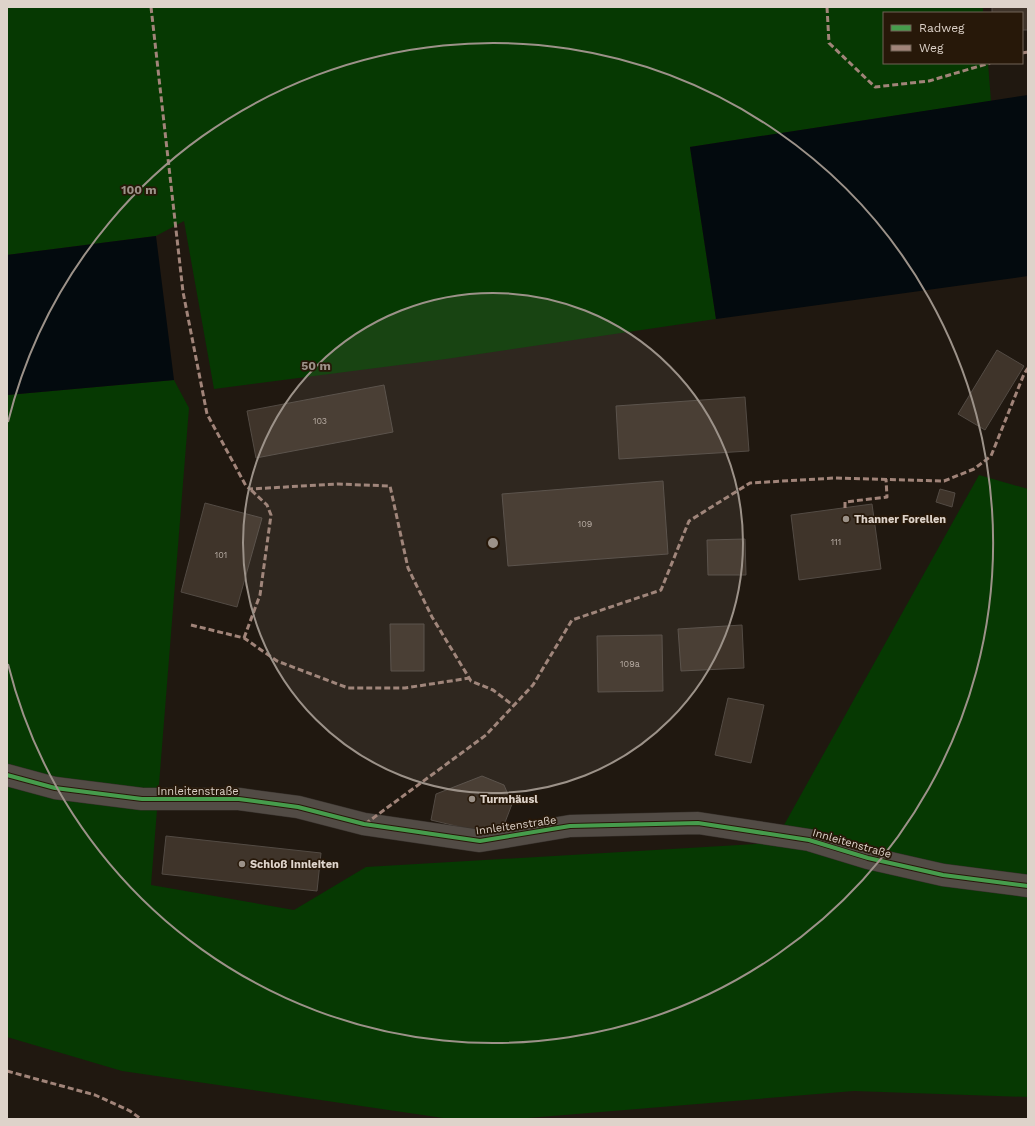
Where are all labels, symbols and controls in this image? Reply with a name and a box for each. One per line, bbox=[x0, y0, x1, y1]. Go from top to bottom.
legend bbox=[883, 12, 1023, 64]
text: Radweg bbox=[919, 21, 965, 35]
text: Weg bbox=[919, 41, 944, 55]
text: 100 m bbox=[121, 183, 157, 197]
text: 50 m bbox=[301, 359, 331, 373]
house number: 103 bbox=[313, 416, 327, 426]
place label: Thanner Forellen bbox=[854, 513, 946, 526]
marker: Thanner Forellen bbox=[841, 514, 851, 524]
house number: 109 bbox=[578, 519, 592, 529]
centre of rings bbox=[486, 536, 500, 550]
house number: 111 bbox=[831, 537, 841, 547]
house number: 101 bbox=[215, 550, 227, 560]
house number: 109a bbox=[620, 659, 640, 669]
street label: Innleitenstraße bbox=[157, 785, 239, 798]
place label: Turmhäusl bbox=[480, 793, 538, 806]
marker: Turmhäusl bbox=[467, 794, 477, 804]
street label: Innleitenstraße bbox=[475, 813, 557, 838]
street label: Innleitenstraße bbox=[811, 826, 893, 861]
place label: Schloß Innleiten bbox=[250, 858, 339, 871]
marker: Schloß Innleiten bbox=[237, 859, 247, 869]

